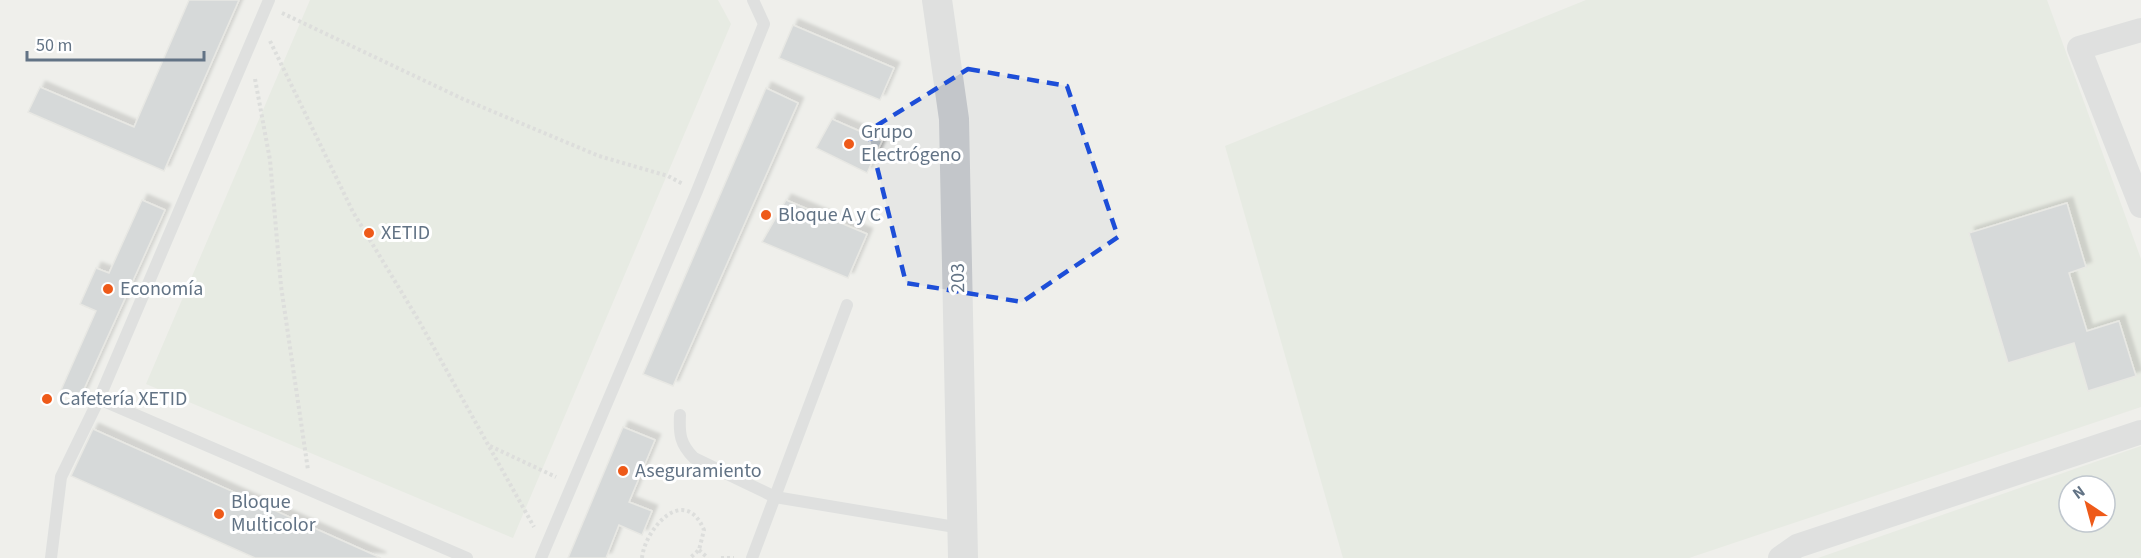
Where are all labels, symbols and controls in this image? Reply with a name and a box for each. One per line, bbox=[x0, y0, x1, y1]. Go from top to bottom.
scale bar bbox=[27, 24, 204, 62]
text: 50 m bbox=[36, 33, 72, 58]
place label: Grupo Electrógeno bbox=[861, 118, 961, 169]
marker: Grupo Electrógeno bbox=[842, 137, 856, 151]
place label: Bloque A y C bbox=[778, 201, 881, 229]
marker: Bloque A y C bbox=[759, 208, 773, 222]
place label: XETID bbox=[381, 219, 430, 247]
marker: XETID bbox=[362, 226, 376, 240]
street label: 203 bbox=[944, 263, 972, 293]
place label: Economía bbox=[120, 275, 203, 303]
marker: Economía bbox=[101, 282, 115, 296]
place label: Cafetería XETID bbox=[59, 385, 187, 413]
marker: Cafetería XETID bbox=[40, 392, 54, 406]
place label: Aseguramiento bbox=[635, 457, 762, 485]
marker: Aseguramiento bbox=[616, 464, 630, 478]
north arrow bbox=[2057, 474, 2117, 534]
text: N bbox=[2068, 481, 2090, 505]
place label: Bloque Multicolor bbox=[231, 488, 316, 539]
marker: Bloque Multicolor bbox=[212, 507, 226, 521]

